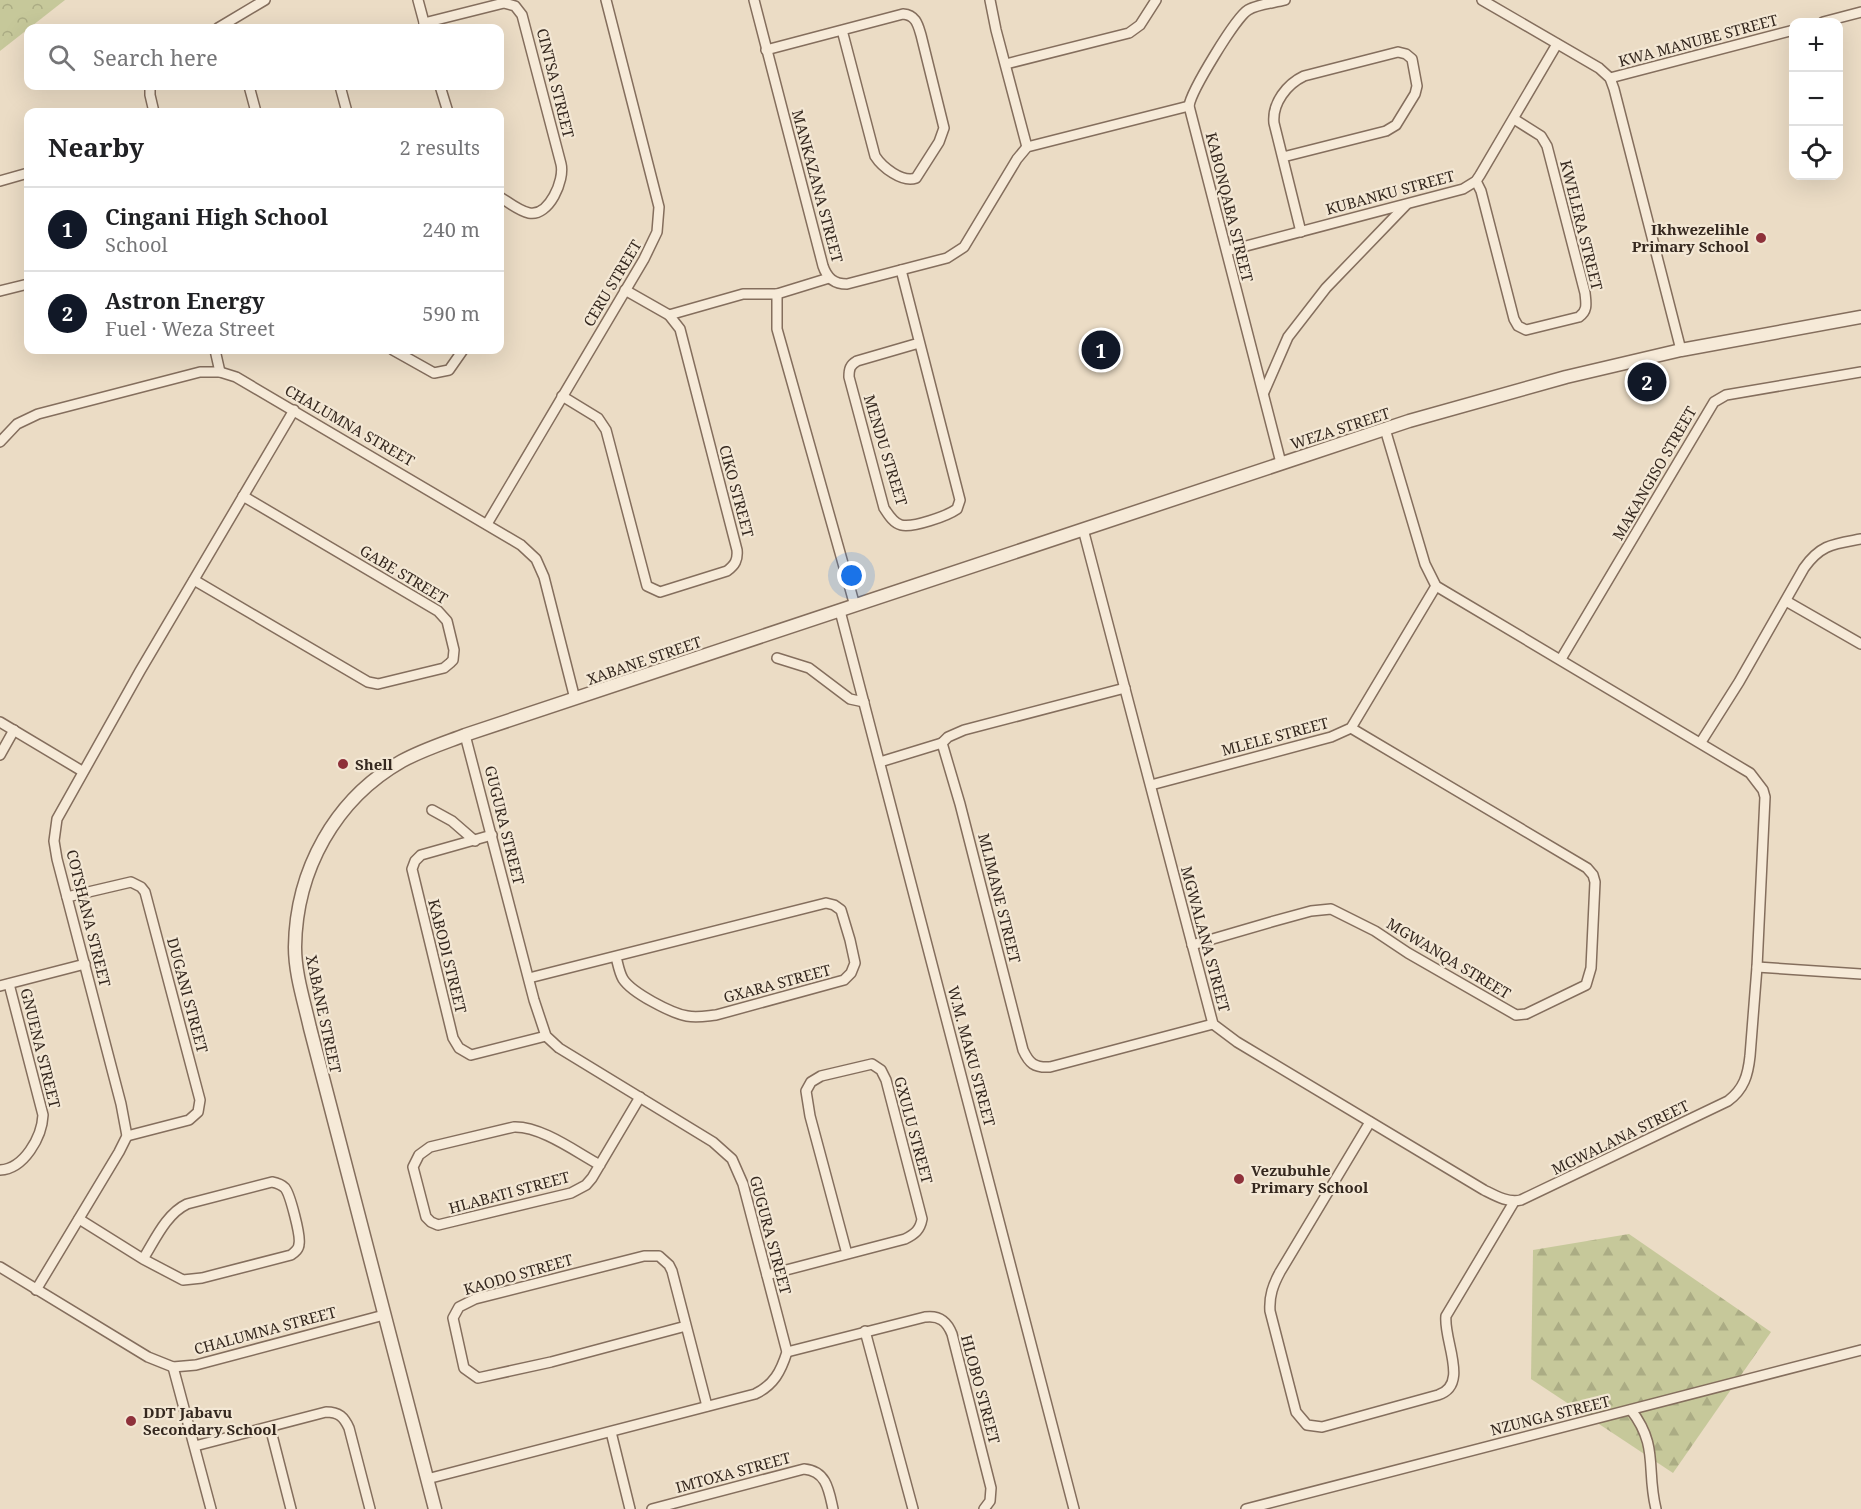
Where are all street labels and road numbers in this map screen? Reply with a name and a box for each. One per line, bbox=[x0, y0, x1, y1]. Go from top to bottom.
street label: KWA MANUBE STREET bbox=[1616, 9, 1780, 71]
street label: CINTSA STREET bbox=[533, 26, 579, 140]
street label: MANKAZANA STREET bbox=[788, 107, 848, 265]
street label: KABONQABA STREET bbox=[1202, 130, 1258, 284]
street label: KWELERA STREET bbox=[1556, 158, 1608, 292]
street label: KUBANKU STREET bbox=[1323, 165, 1457, 219]
street label: CERU STREET bbox=[578, 236, 646, 330]
street label: CHALUMNA STREET bbox=[282, 380, 418, 470]
street label: MENDU STREET bbox=[860, 392, 912, 508]
street label: MAKANGISO STREET bbox=[1607, 402, 1701, 544]
street label: WEZA STREET bbox=[1288, 403, 1392, 453]
street label: CIKO STREET bbox=[715, 443, 759, 539]
street label: GABE STREET bbox=[356, 540, 452, 608]
street label: XABANE STREET bbox=[584, 631, 704, 689]
street label: MLELE STREET bbox=[1219, 712, 1331, 760]
street label: GUGURA STREET bbox=[481, 763, 529, 887]
street label: MLIMANE STREET bbox=[974, 831, 1026, 965]
street label: COTSHANA STREET bbox=[62, 847, 116, 989]
street label: MGWALANA STREET bbox=[1177, 864, 1235, 1014]
street label: KABODI STREET bbox=[424, 897, 472, 1015]
street label: MGWANQA STREET bbox=[1383, 913, 1515, 1003]
street label: DUGANI STREET bbox=[163, 935, 213, 1055]
street label: XABANE STREET bbox=[302, 953, 346, 1075]
street label: GXARA STREET bbox=[721, 959, 833, 1007]
street label: W.M. MAKU STREET bbox=[944, 984, 1000, 1128]
street label: GNUENA STREET bbox=[16, 986, 66, 1110]
street label: GXULU STREET bbox=[890, 1074, 938, 1186]
street label: MGWALANA STREET bbox=[1548, 1095, 1692, 1179]
street label: HLABATI STREET bbox=[446, 1166, 572, 1218]
street label: GUGURA STREET bbox=[746, 1173, 796, 1297]
street label: KAODO STREET bbox=[461, 1249, 575, 1299]
street label: CHALUMNA STREET bbox=[192, 1301, 338, 1359]
street label: HLOBO STREET bbox=[957, 1332, 1005, 1446]
street label: NZUNGA STREET bbox=[1488, 1390, 1612, 1440]
street label: IMTOXA STREET bbox=[673, 1447, 793, 1497]

